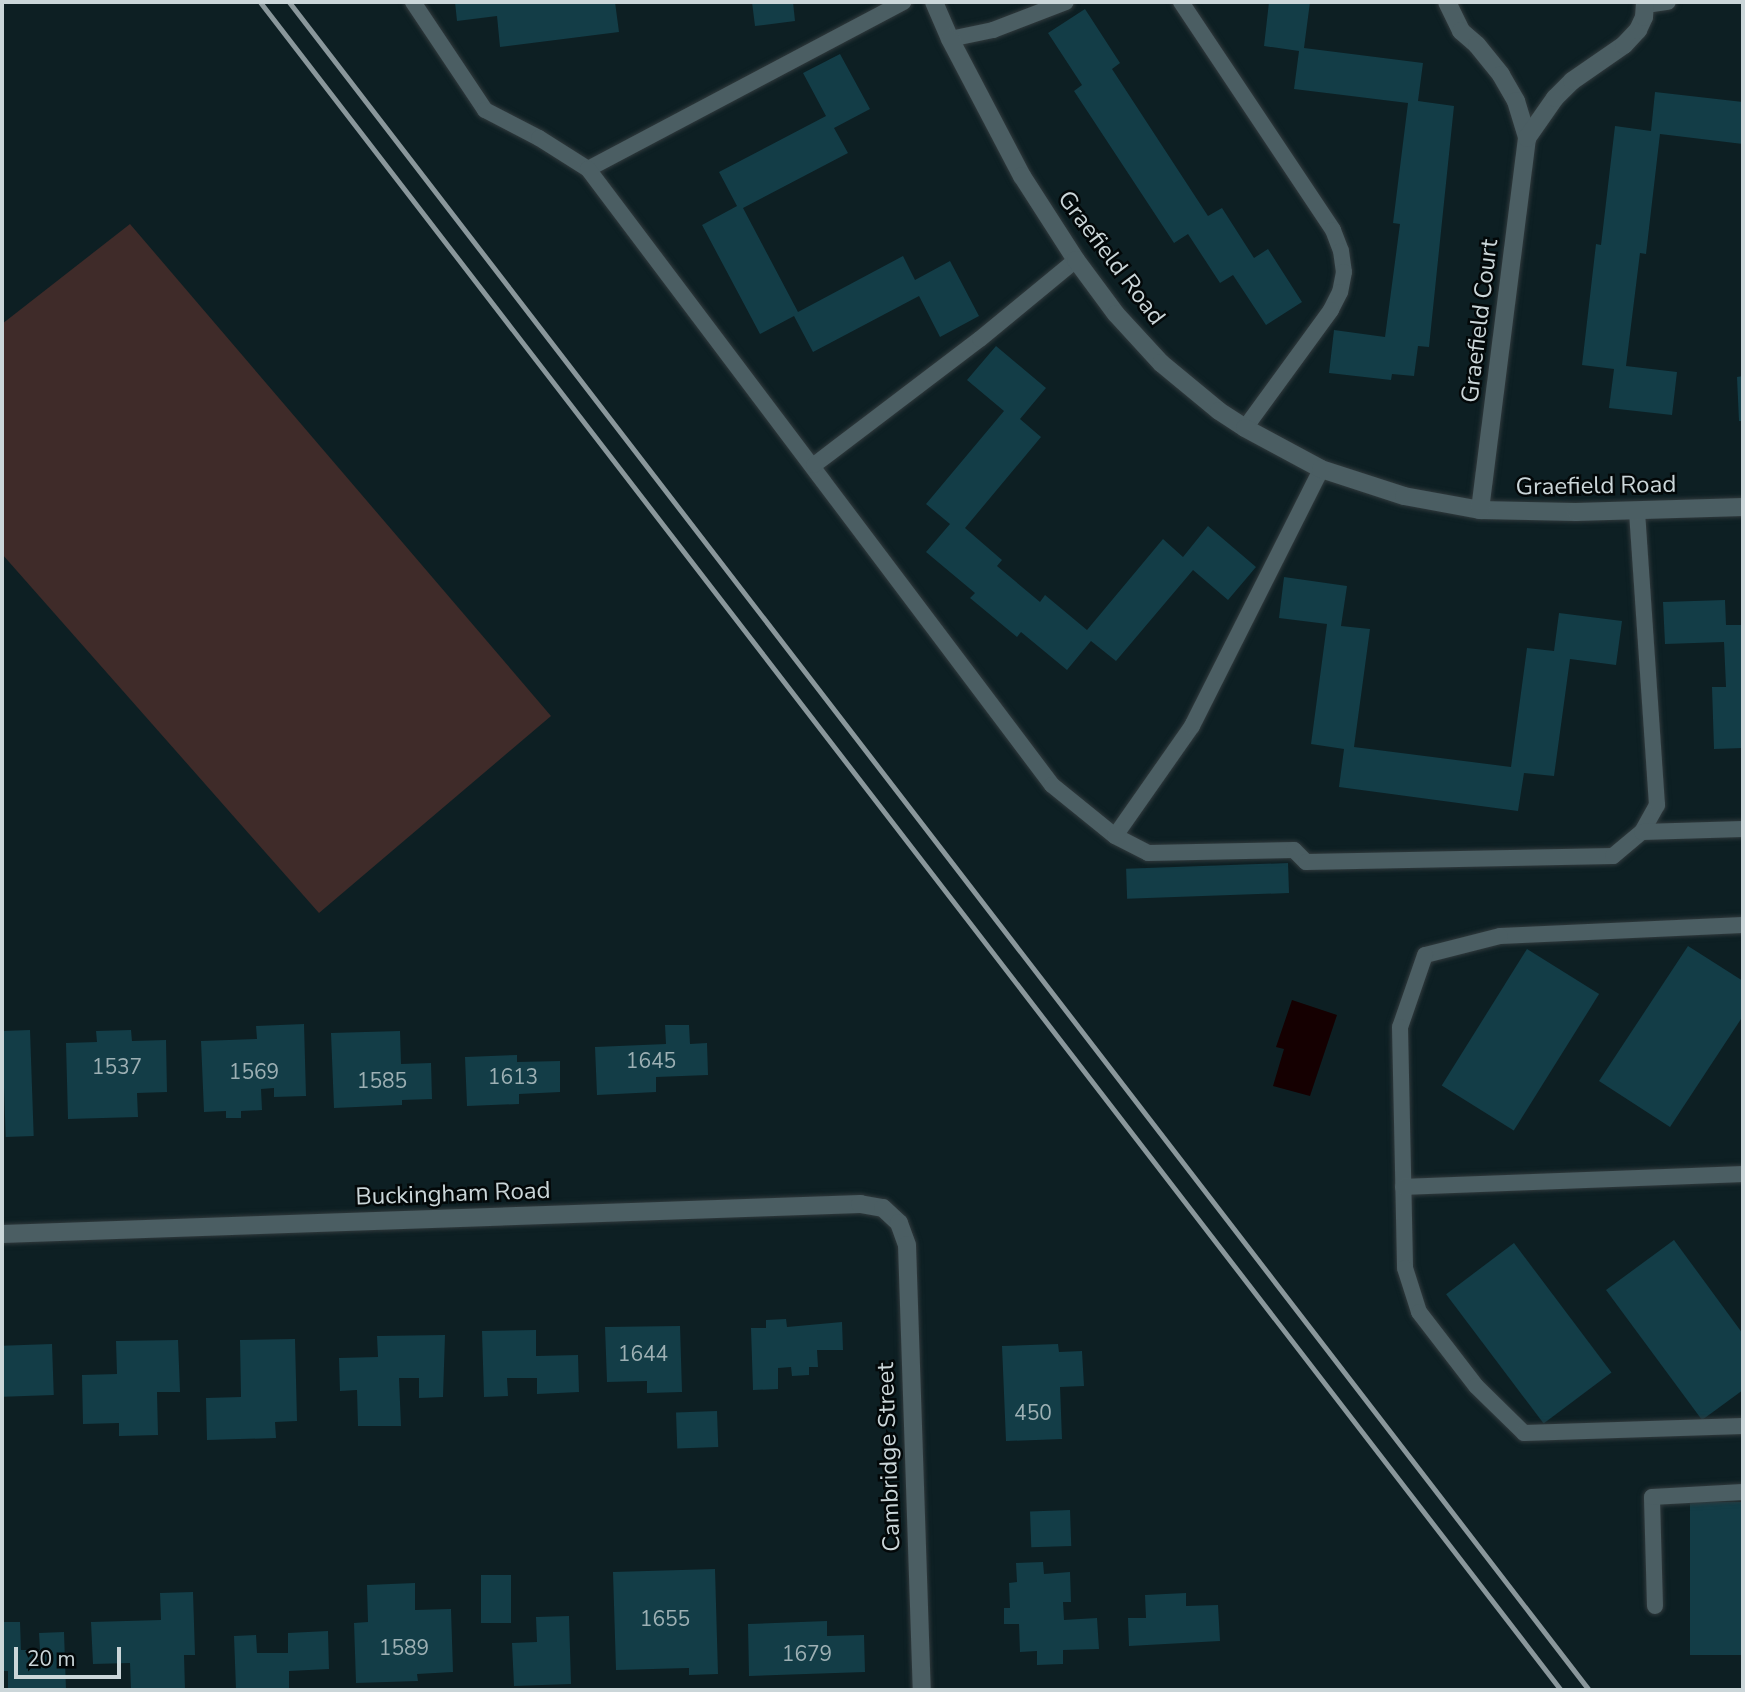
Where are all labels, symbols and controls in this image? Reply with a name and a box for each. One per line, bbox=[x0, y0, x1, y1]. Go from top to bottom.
street label: Graefield Road bbox=[1051, 185, 1171, 331]
street label: Graefield Court bbox=[1456, 238, 1504, 404]
street label: Graefield Road bbox=[1515, 470, 1677, 502]
house number: 1645 bbox=[626, 1048, 676, 1074]
house number: 1537 bbox=[92, 1054, 142, 1080]
house number: 1569 bbox=[229, 1059, 279, 1085]
house number: 1613 bbox=[488, 1064, 538, 1090]
house number: 1585 bbox=[357, 1068, 407, 1094]
street label: Buckingham Road bbox=[355, 1176, 551, 1212]
house number: 1644 bbox=[618, 1341, 668, 1367]
street label: Cambridge Street bbox=[871, 1362, 907, 1552]
house number: 450 bbox=[1014, 1400, 1052, 1426]
house number: 1655 bbox=[640, 1606, 690, 1632]
scale bar bbox=[18, 1632, 124, 1676]
house number: 1589 bbox=[379, 1635, 429, 1661]
house number: 1679 bbox=[782, 1641, 832, 1667]
text: 20 m bbox=[27, 1645, 76, 1673]

